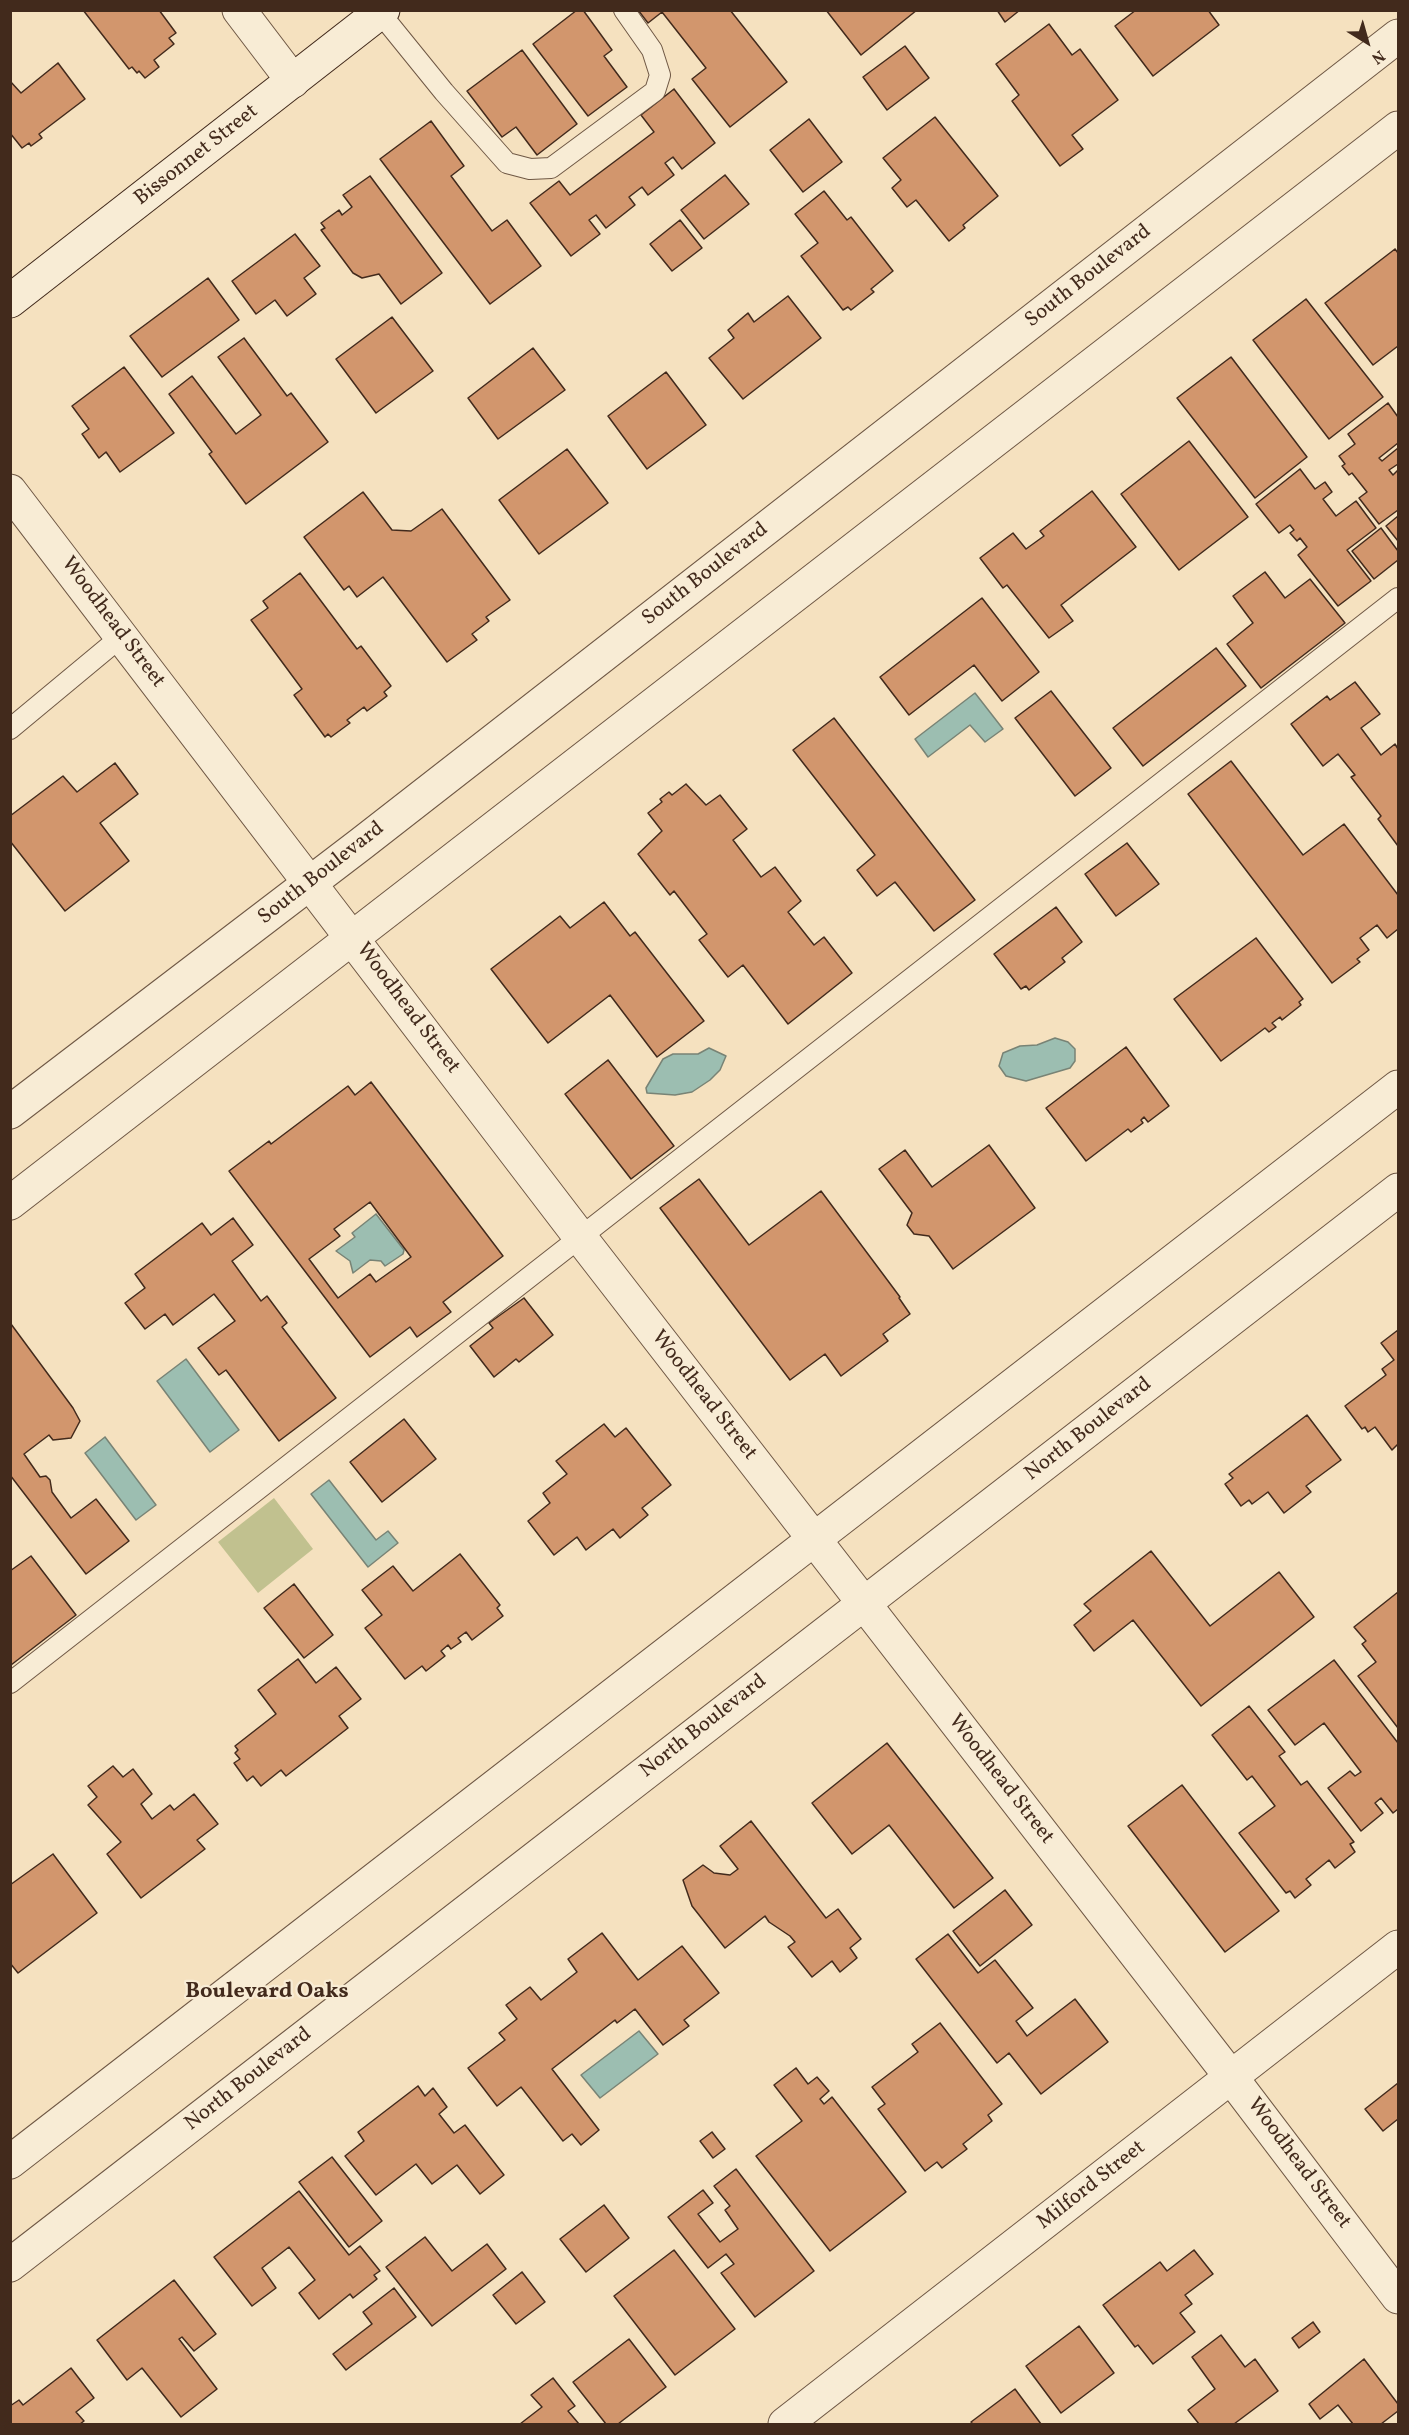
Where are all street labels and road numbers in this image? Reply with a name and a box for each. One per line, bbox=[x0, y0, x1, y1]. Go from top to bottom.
street label: Bissonnet Street bbox=[130, 100, 264, 212]
street label: South Boulevard bbox=[1021, 220, 1157, 334]
street label: South Boulevard bbox=[638, 518, 774, 632]
street label: Woodhead Street bbox=[55, 552, 169, 694]
street label: South Boulevard bbox=[254, 817, 390, 931]
street label: Woodhead Street bbox=[350, 938, 464, 1080]
street label: Woodhead Street bbox=[645, 1326, 761, 1466]
street label: North Boulevard bbox=[1021, 1373, 1157, 1487]
street label: North Boulevard bbox=[636, 1670, 772, 1784]
street label: Woodhead Street bbox=[942, 1710, 1058, 1850]
street label: North Boulevard bbox=[181, 2023, 317, 2137]
street label: Woodhead Street bbox=[1241, 2093, 1355, 2235]
street label: Milford Street bbox=[1033, 2136, 1151, 2236]

